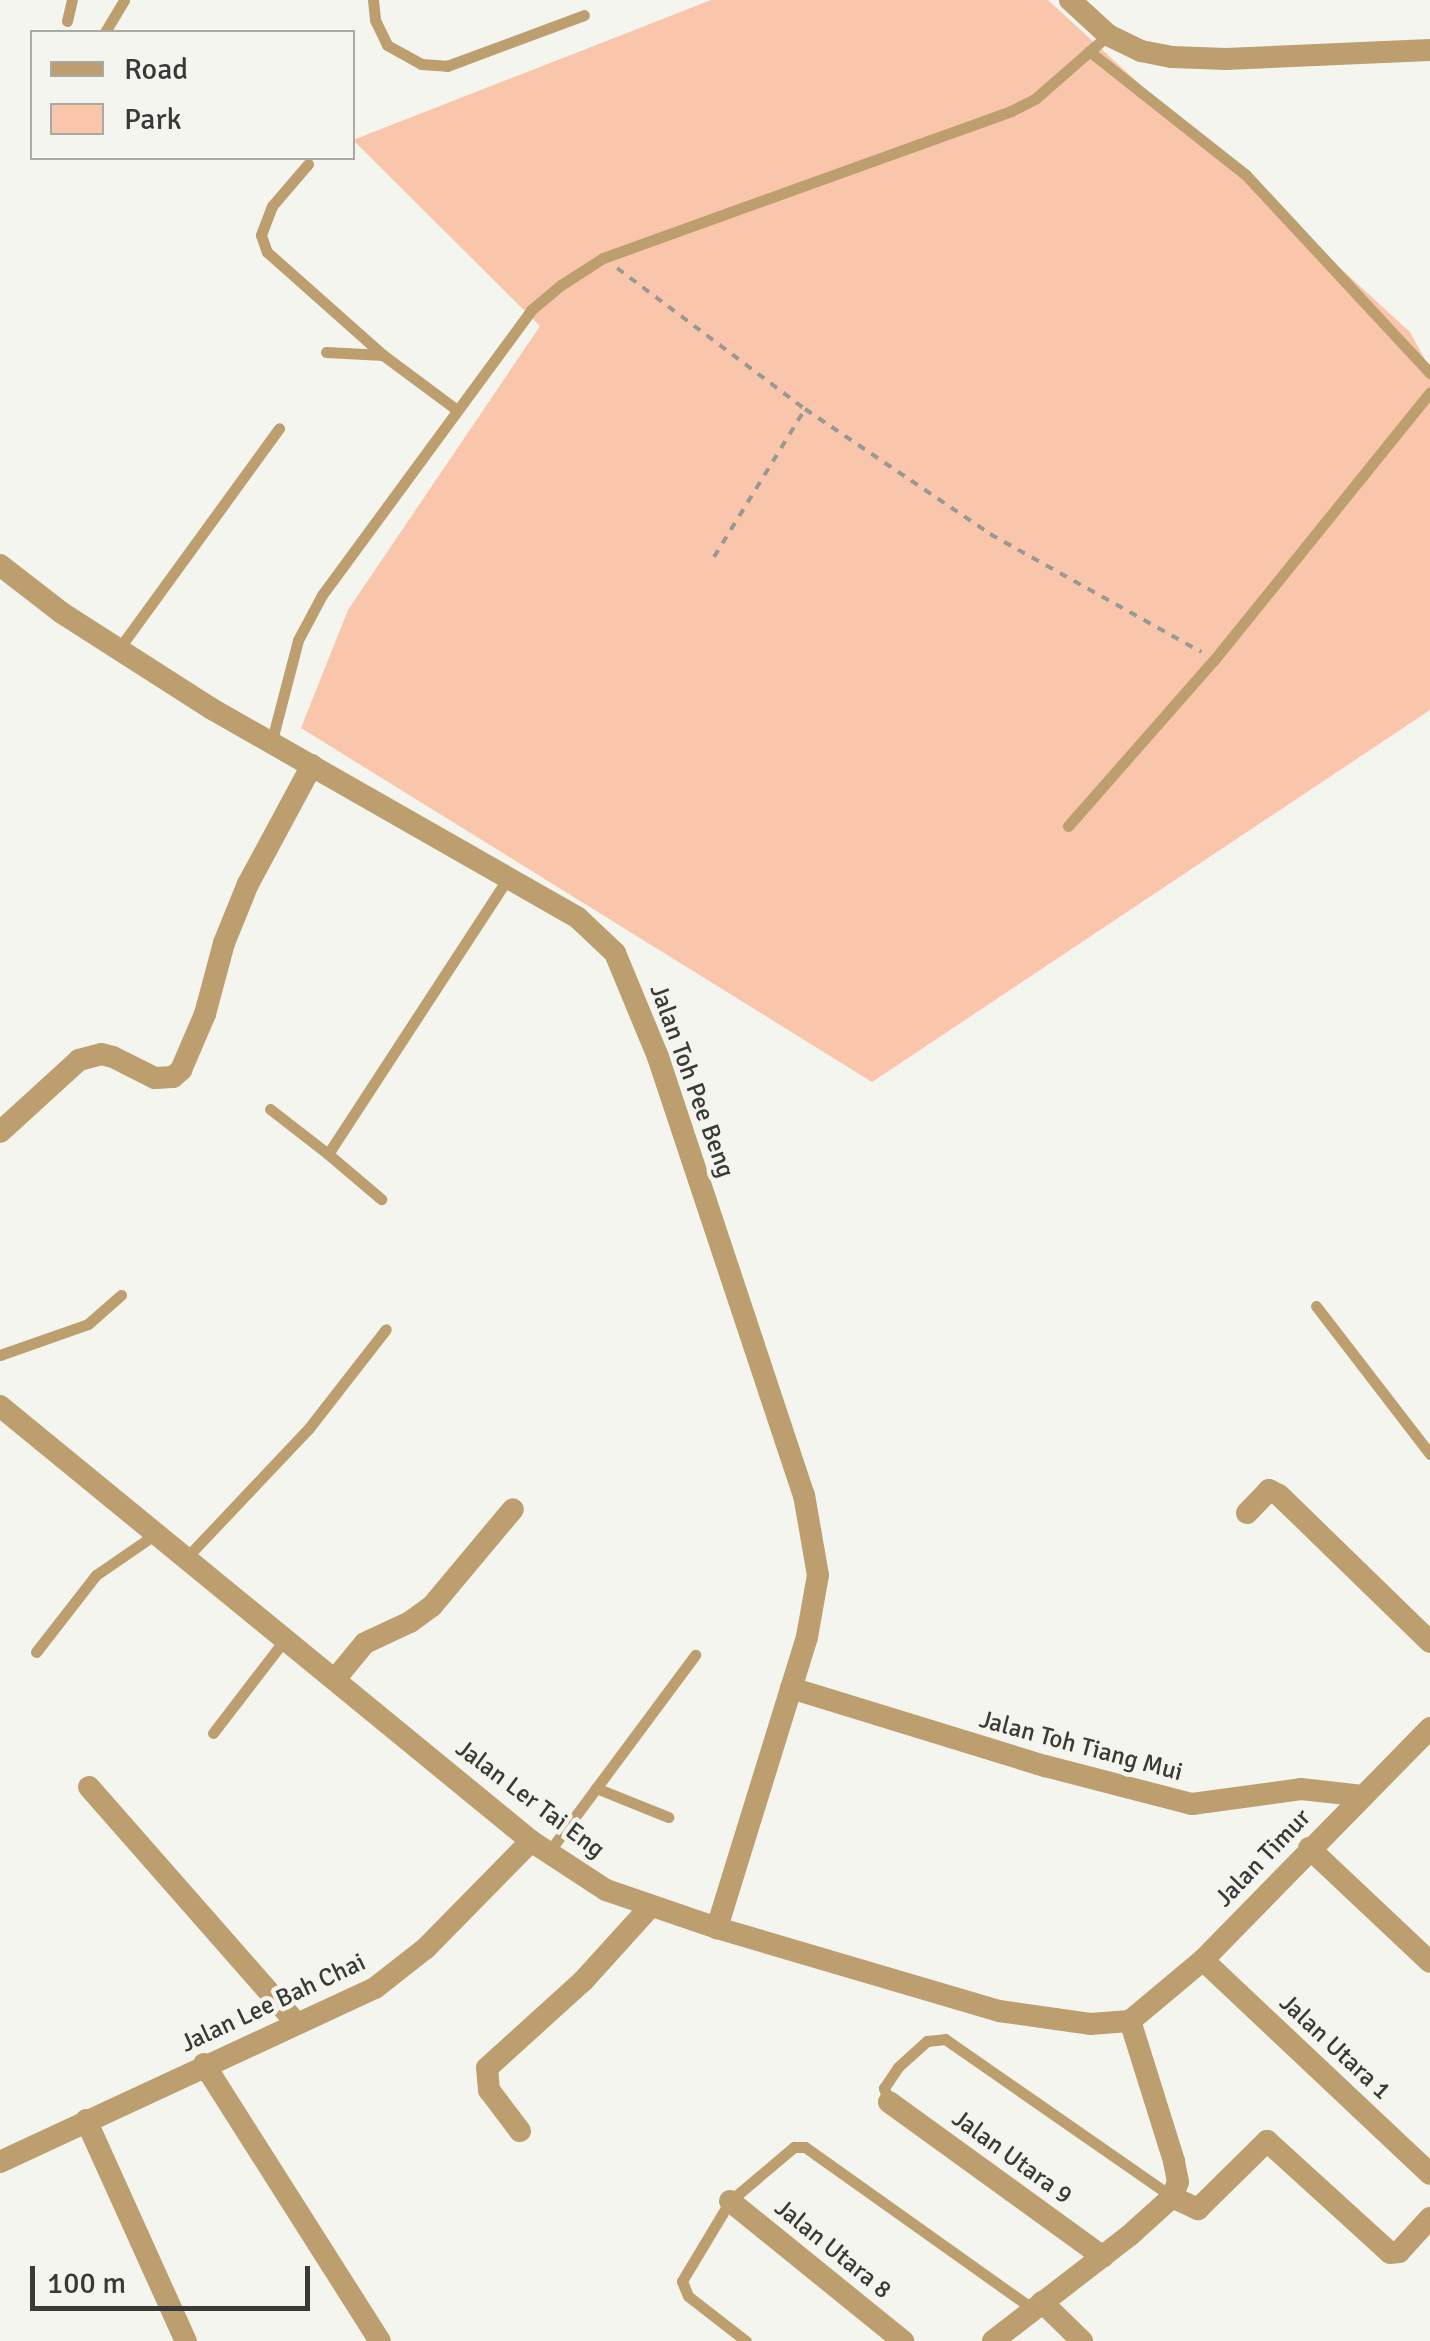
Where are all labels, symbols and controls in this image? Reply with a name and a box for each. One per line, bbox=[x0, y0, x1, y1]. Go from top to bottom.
legend bbox=[30, 30, 355, 160]
text: Road bbox=[124, 51, 188, 88]
text: Park bbox=[124, 101, 182, 138]
street label: Jalan Toh Pee Beng bbox=[643, 980, 741, 1182]
street label: Jalan Toh Tiang Mui bbox=[976, 1704, 1186, 1788]
street label: Jalan Ler Tai Eng bbox=[450, 1733, 610, 1865]
street label: Jalan Timur bbox=[1209, 1803, 1317, 1913]
street label: Jalan Lee Bah Chai bbox=[176, 1947, 370, 2059]
street label: Jalan Utara 1 bbox=[1273, 1988, 1397, 2106]
street label: Jalan Utara 9 bbox=[946, 2103, 1078, 2211]
street label: Jalan Utara 8 bbox=[769, 2193, 897, 2305]
scale bar bbox=[35, 2246, 315, 2308]
text: 100 m bbox=[47, 2265, 126, 2302]

